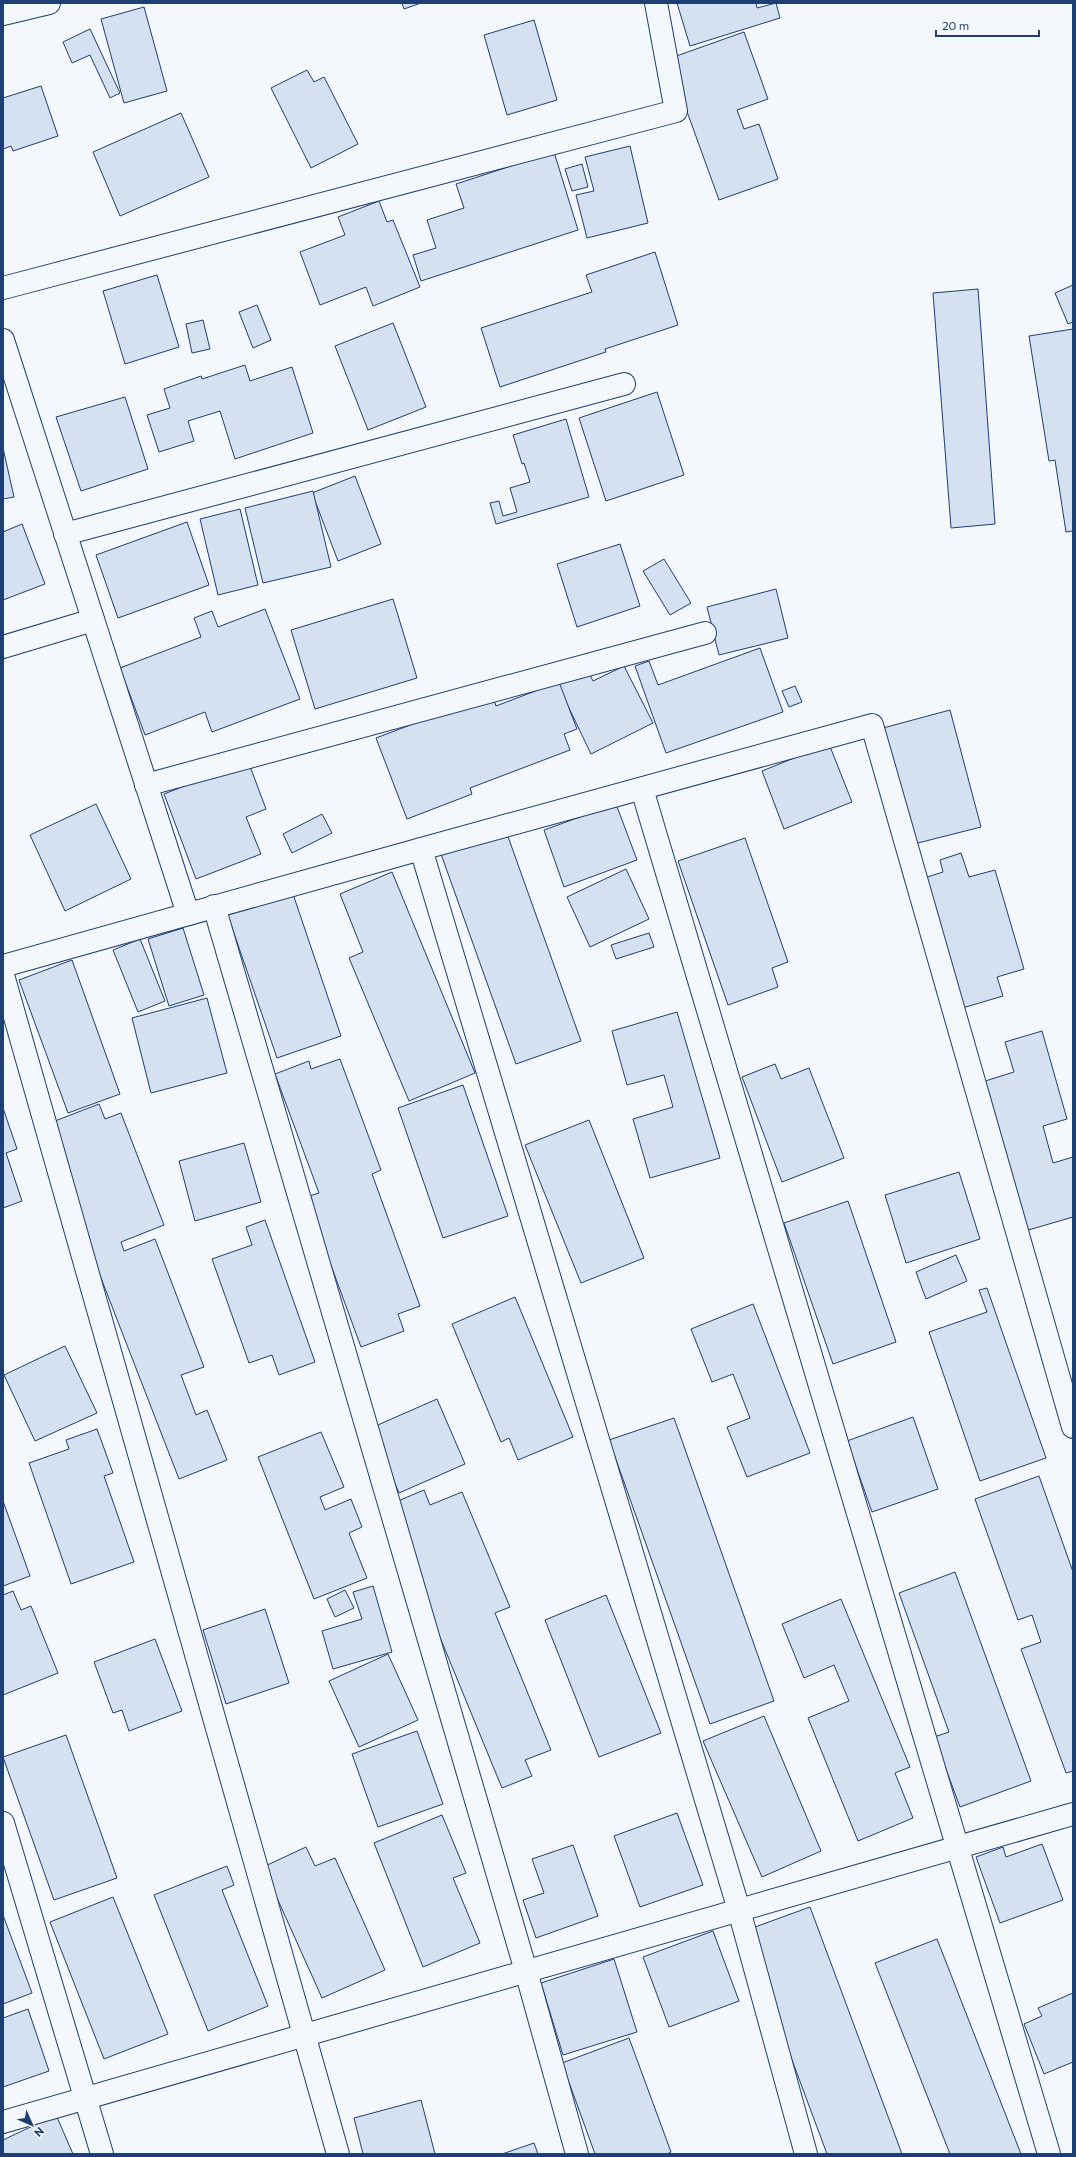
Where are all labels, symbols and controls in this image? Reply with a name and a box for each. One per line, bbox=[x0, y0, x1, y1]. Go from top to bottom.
scale bar bbox=[936, 12, 1039, 38]
text: 20 m bbox=[942, 18, 969, 32]
north arrow bbox=[12, 2105, 52, 2145]
text: N bbox=[32, 2125, 47, 2140]

